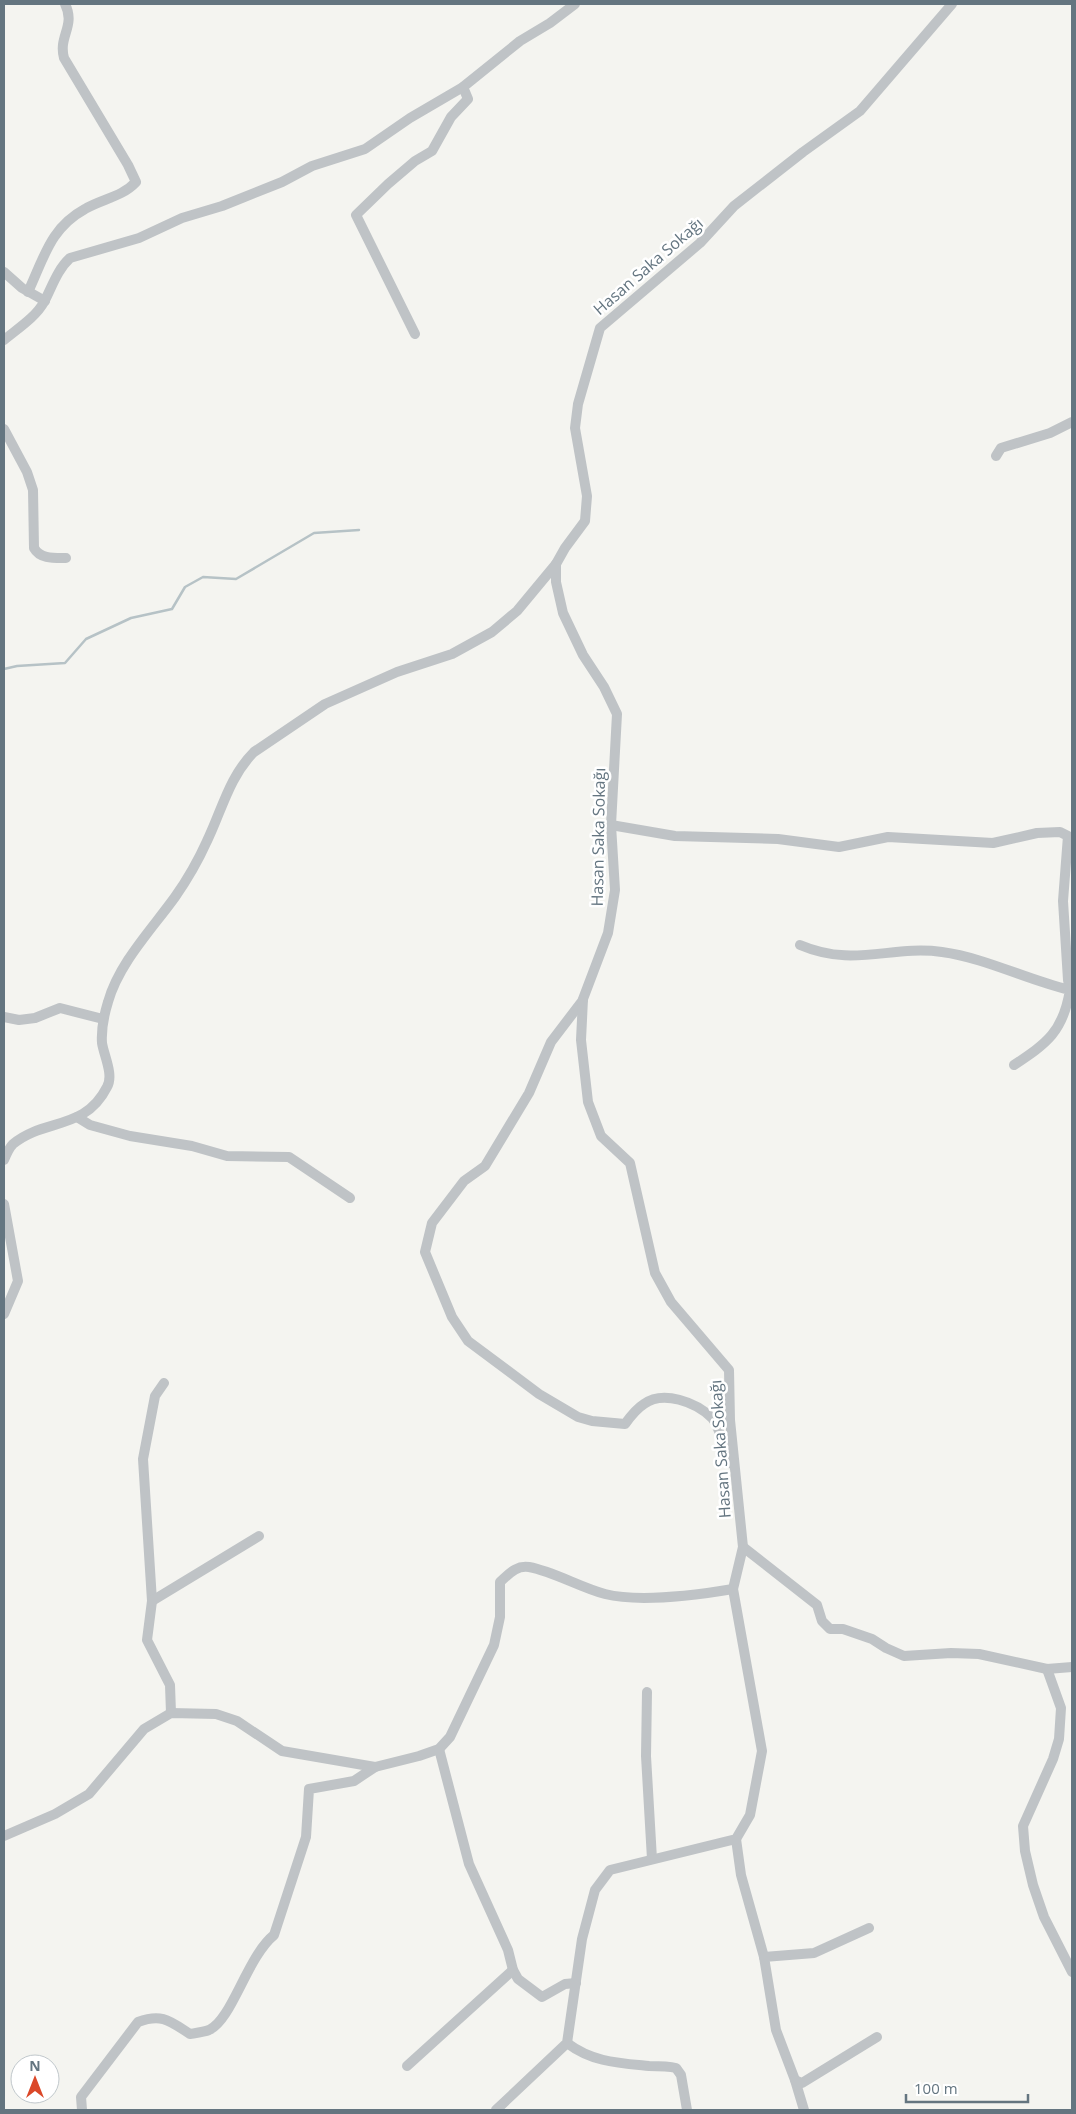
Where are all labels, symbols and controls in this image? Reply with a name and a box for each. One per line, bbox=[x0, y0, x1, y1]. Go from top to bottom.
street label: Hasan Saka Sokağı bbox=[588, 212, 708, 320]
street label: Hasan Saka Sokağı bbox=[586, 767, 610, 907]
street label: Hasan Saka Sokağı bbox=[704, 1379, 736, 1519]
north arrow bbox=[10, 2054, 60, 2104]
text: N bbox=[29, 2056, 41, 2075]
scale bar bbox=[906, 2072, 1028, 2104]
text: 100 m bbox=[914, 2078, 958, 2098]

